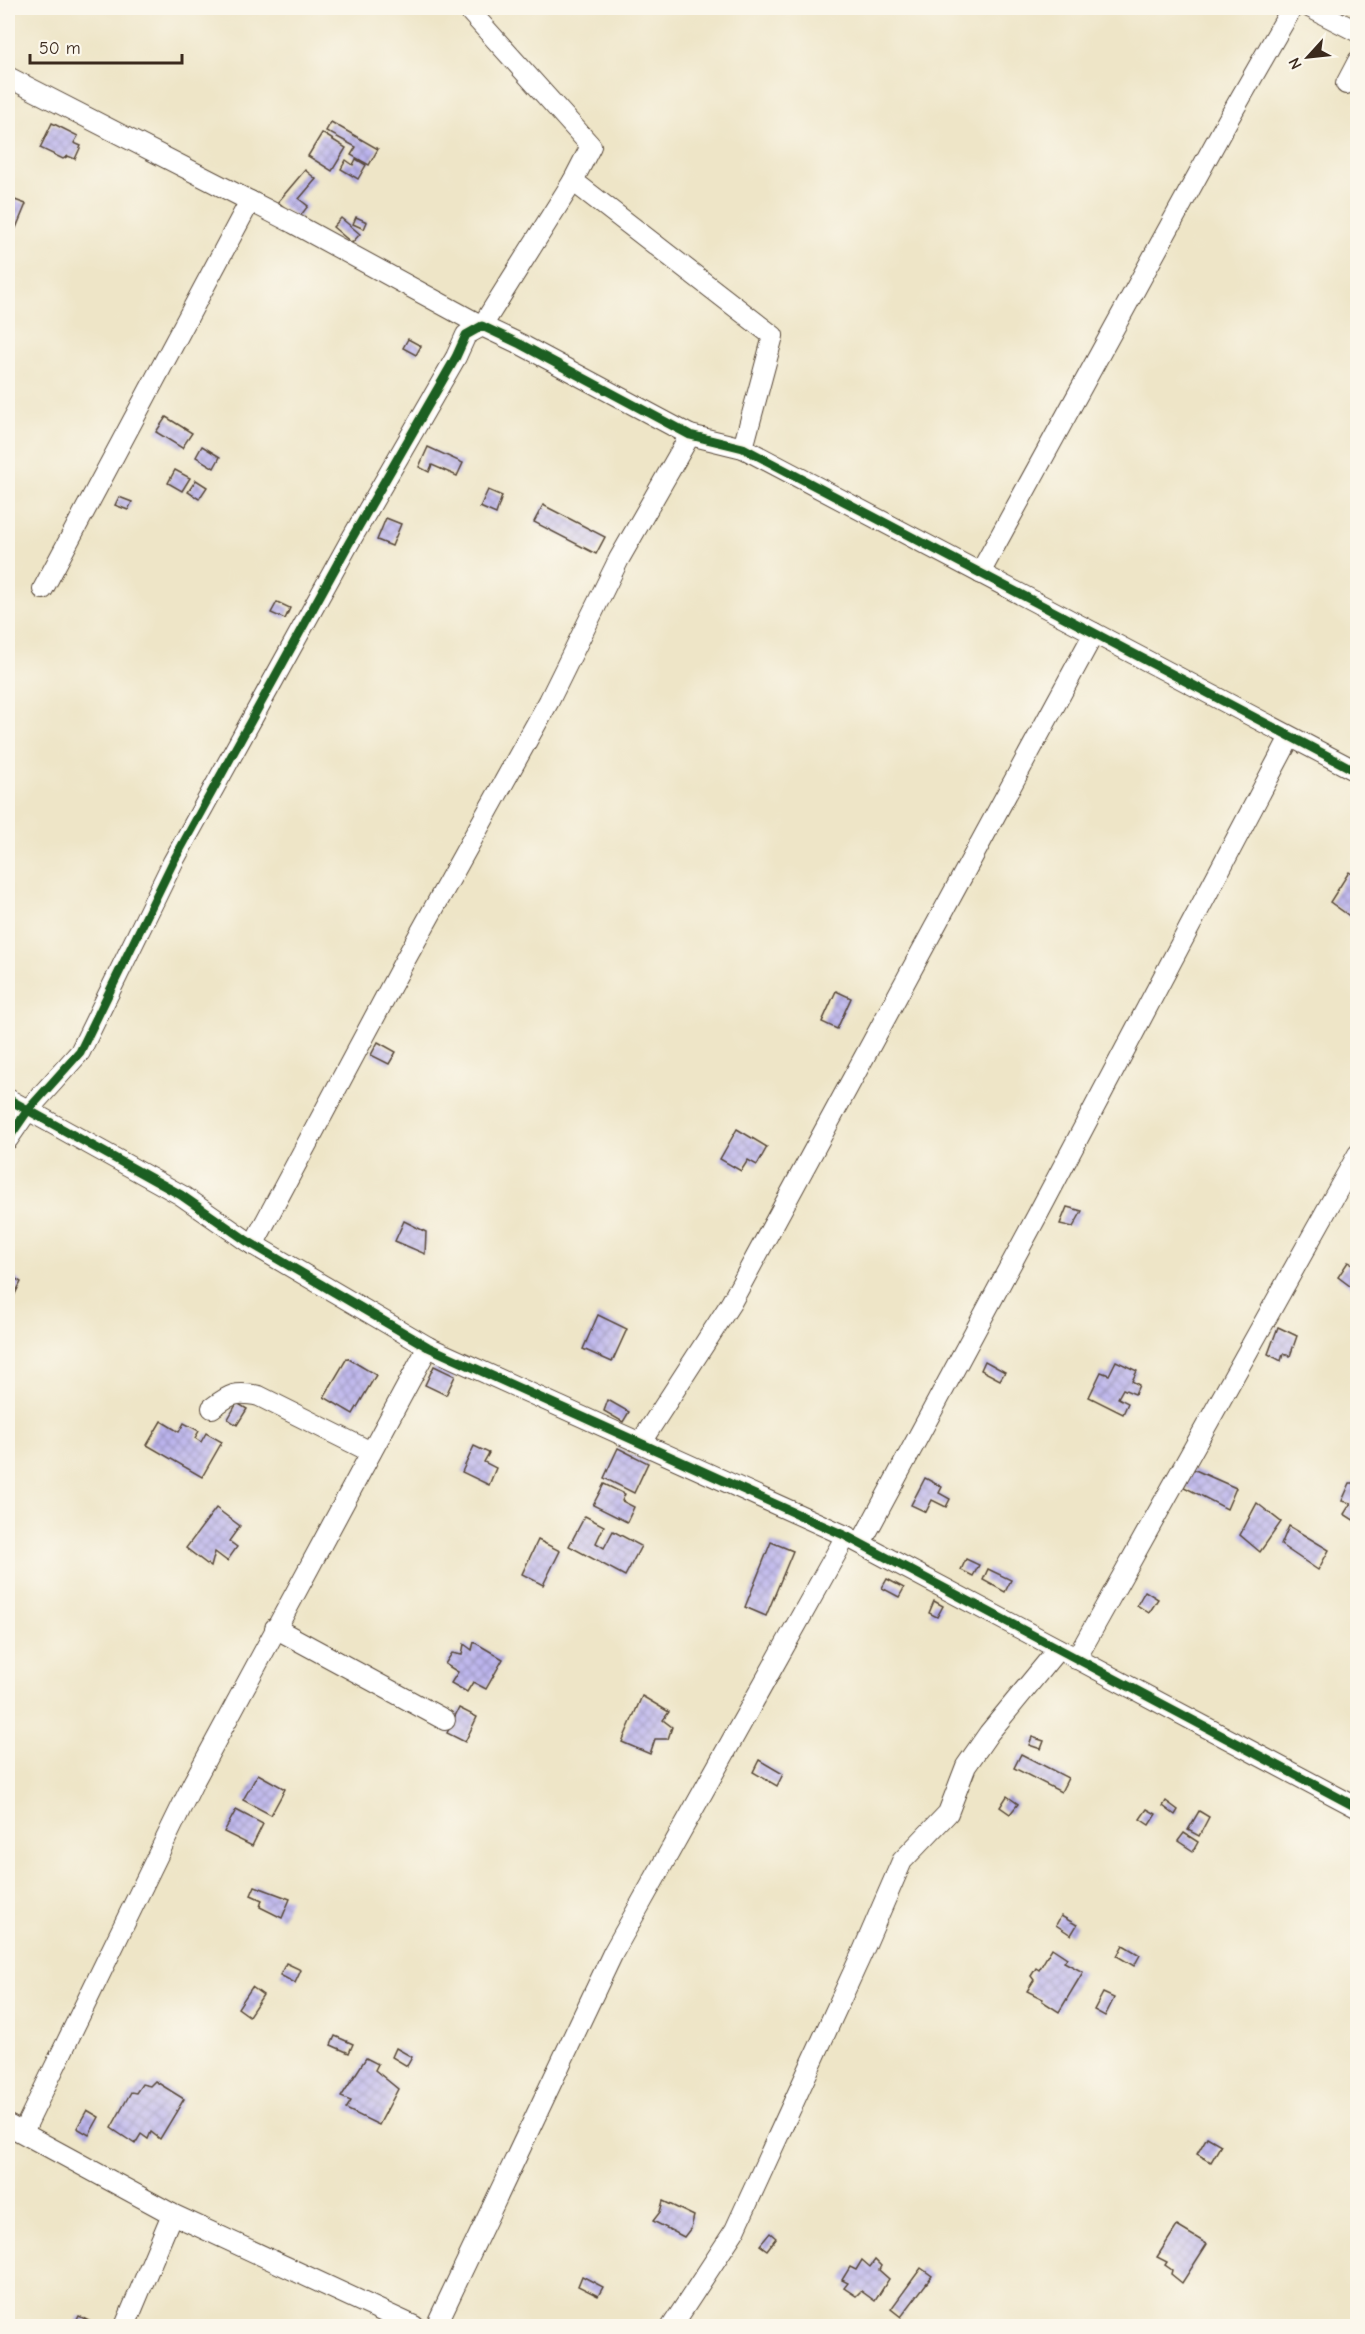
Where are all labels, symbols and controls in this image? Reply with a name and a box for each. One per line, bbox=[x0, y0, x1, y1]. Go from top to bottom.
scale bar bbox=[30, 27, 182, 65]
north arrow bbox=[1278, 27, 1338, 87]
text: 50 m bbox=[39, 38, 81, 59]
text: N bbox=[1285, 55, 1306, 72]

